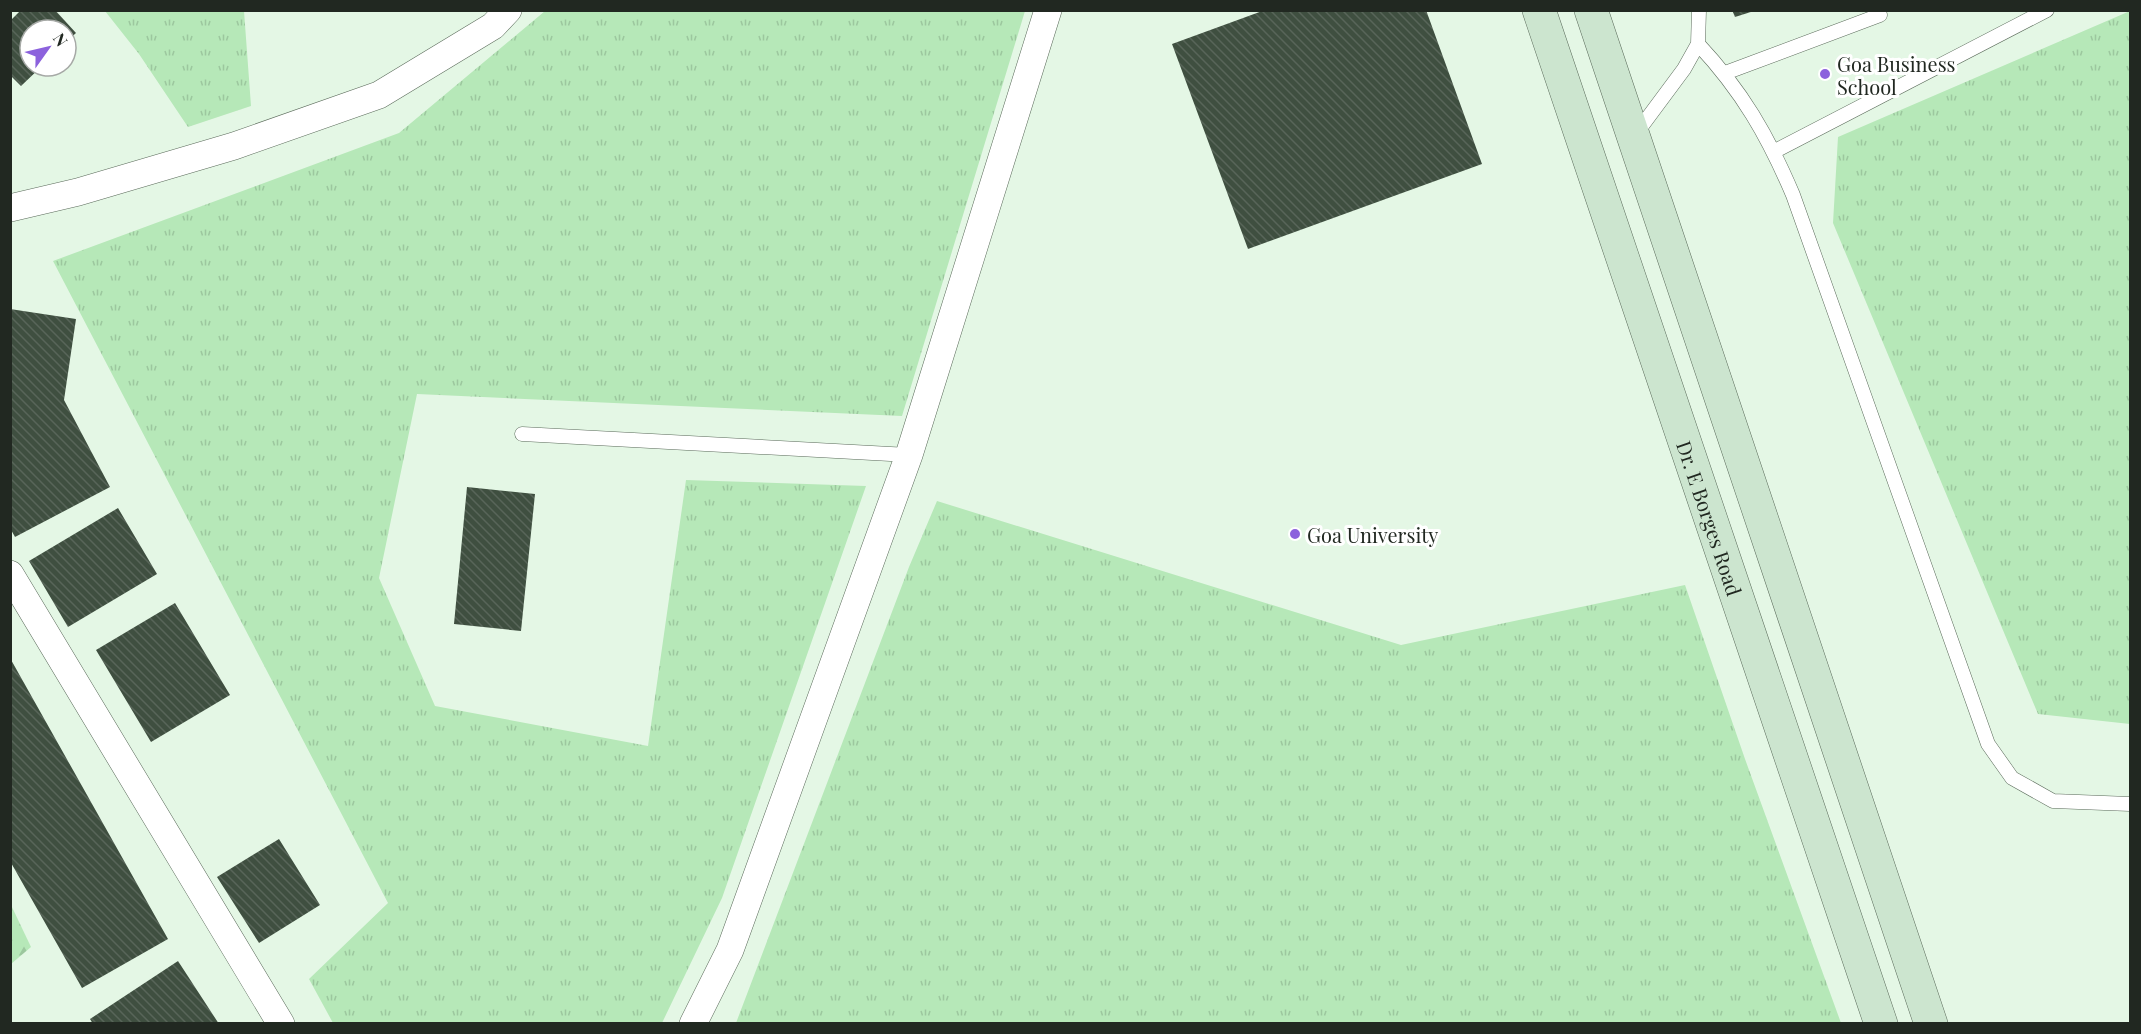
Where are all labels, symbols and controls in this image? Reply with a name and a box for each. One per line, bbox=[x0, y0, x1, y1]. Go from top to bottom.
north arrow bbox=[18, 18, 78, 78]
text: N bbox=[49, 29, 73, 50]
place label: Goa Business School bbox=[1837, 50, 1956, 100]
marker: Goa Business School bbox=[1818, 67, 1832, 81]
street label: Dr. E Borges Road bbox=[1672, 437, 1749, 599]
place label: Goa University bbox=[1307, 521, 1438, 548]
marker: Goa University bbox=[1288, 527, 1302, 541]

